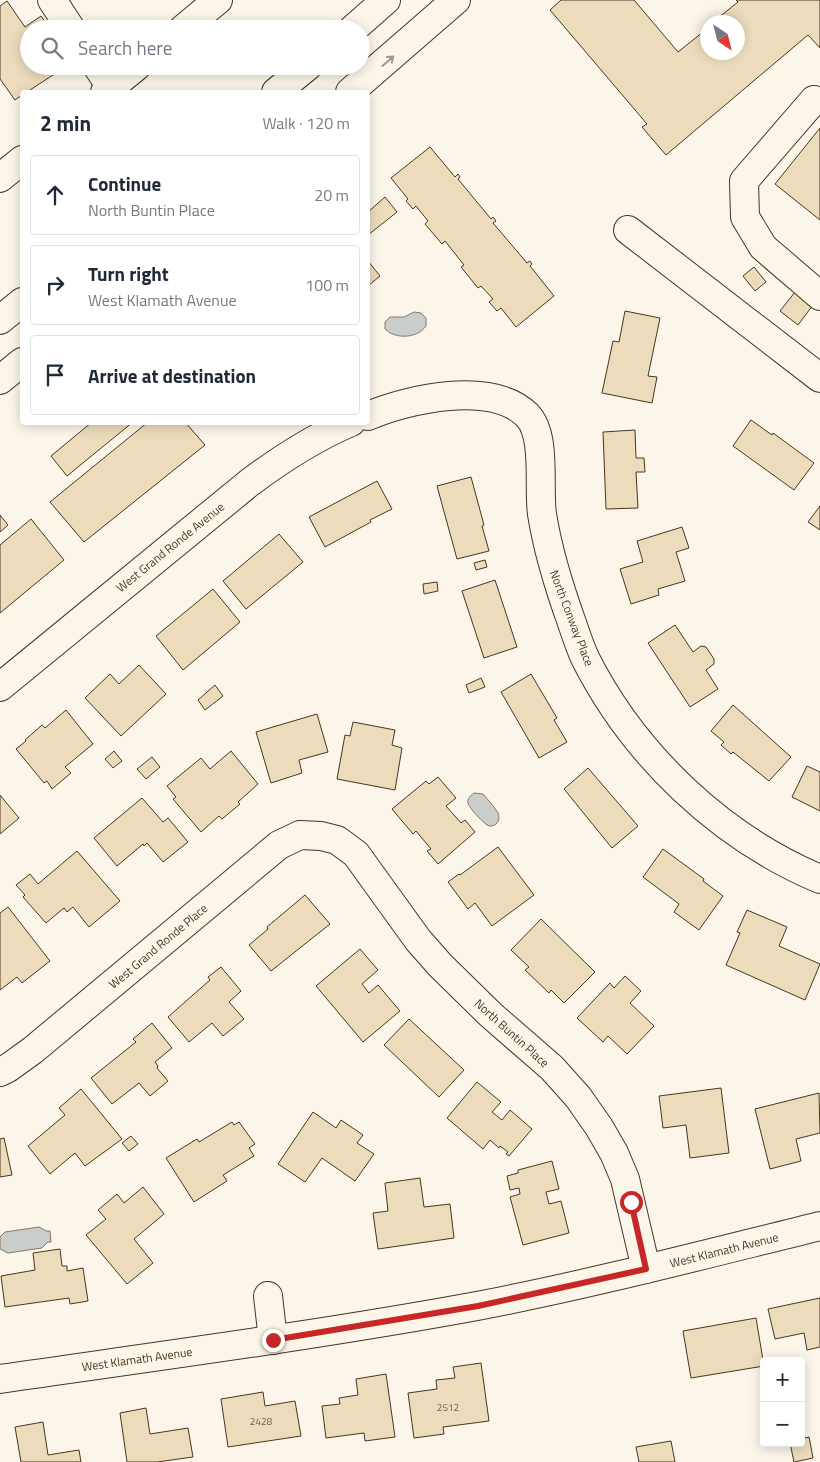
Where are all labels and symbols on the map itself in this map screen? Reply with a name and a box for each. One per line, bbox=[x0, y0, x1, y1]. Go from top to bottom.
north arrow bbox=[700, 15, 745, 60]
one-way arrow bbox=[381, 55, 394, 67]
street label: West Grand Ronde Avenue bbox=[112, 497, 228, 597]
street label: North Conway Place bbox=[545, 567, 599, 669]
street label: West Grand Ronde Place bbox=[104, 899, 212, 993]
street label: North Buntin Place bbox=[470, 994, 554, 1072]
route start bbox=[620, 1191, 643, 1214]
street label: West Klamath Avenue bbox=[668, 1227, 780, 1273]
route end bbox=[262, 1329, 285, 1352]
street label: West Klamath Avenue bbox=[81, 1342, 193, 1376]
house number: 2512 bbox=[437, 1400, 459, 1415]
house number: 2428 bbox=[250, 1414, 273, 1429]

